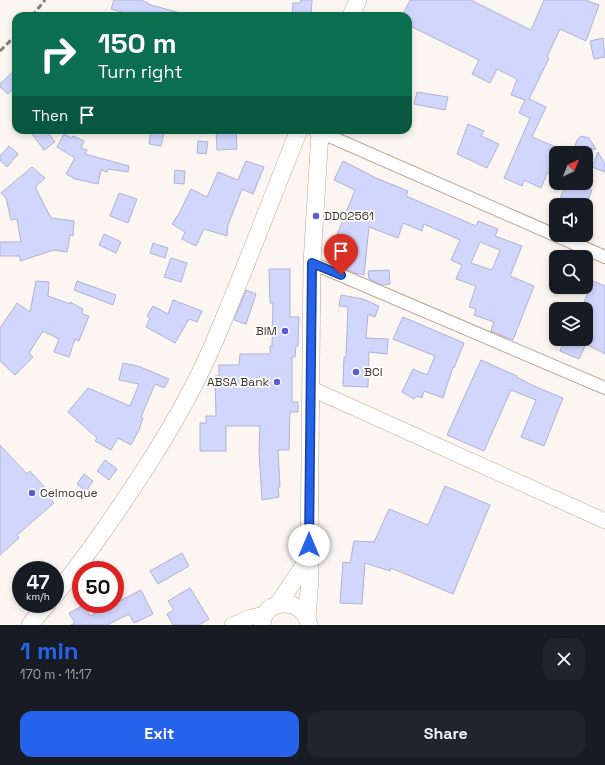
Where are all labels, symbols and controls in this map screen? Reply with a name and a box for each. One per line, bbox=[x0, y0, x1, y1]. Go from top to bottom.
text: 150 m bbox=[98, 25, 177, 61]
icon: right bbox=[32, 28, 84, 80]
text: Turn right bbox=[98, 60, 182, 83]
icon: arrive bbox=[76, 104, 98, 126]
text: Then bbox=[32, 106, 68, 125]
north arrow bbox=[549, 146, 593, 190]
map controls bbox=[549, 146, 593, 346]
button: sound bbox=[549, 198, 593, 242]
place label: DD02561 bbox=[324, 208, 374, 224]
marker: DD02561 bbox=[311, 211, 321, 221]
pin bbox=[324, 234, 358, 275]
icon: arrive bbox=[330, 240, 352, 262]
button: search bbox=[549, 250, 593, 294]
button: layers bbox=[549, 302, 593, 346]
place label: BIM bbox=[256, 323, 277, 339]
marker: BIM bbox=[280, 326, 290, 336]
place label: BCI bbox=[364, 364, 383, 380]
marker: BCI bbox=[351, 367, 361, 377]
place label: ABSA Bank bbox=[207, 374, 270, 390]
marker: ABSA Bank bbox=[272, 377, 282, 387]
place label: Celmoque bbox=[40, 485, 98, 501]
marker: Celmoque bbox=[27, 488, 37, 498]
position arrow bbox=[288, 524, 330, 566]
speed limit sign: 50 bbox=[72, 561, 124, 613]
text: 47 bbox=[27, 569, 49, 595]
text: km/h bbox=[26, 590, 50, 603]
text: 1 min bbox=[20, 635, 79, 666]
button: close bbox=[543, 638, 585, 680]
text: 170 m · 11:17 bbox=[20, 666, 92, 683]
button: Exit bbox=[20, 711, 299, 757]
button: Share bbox=[307, 711, 585, 757]

